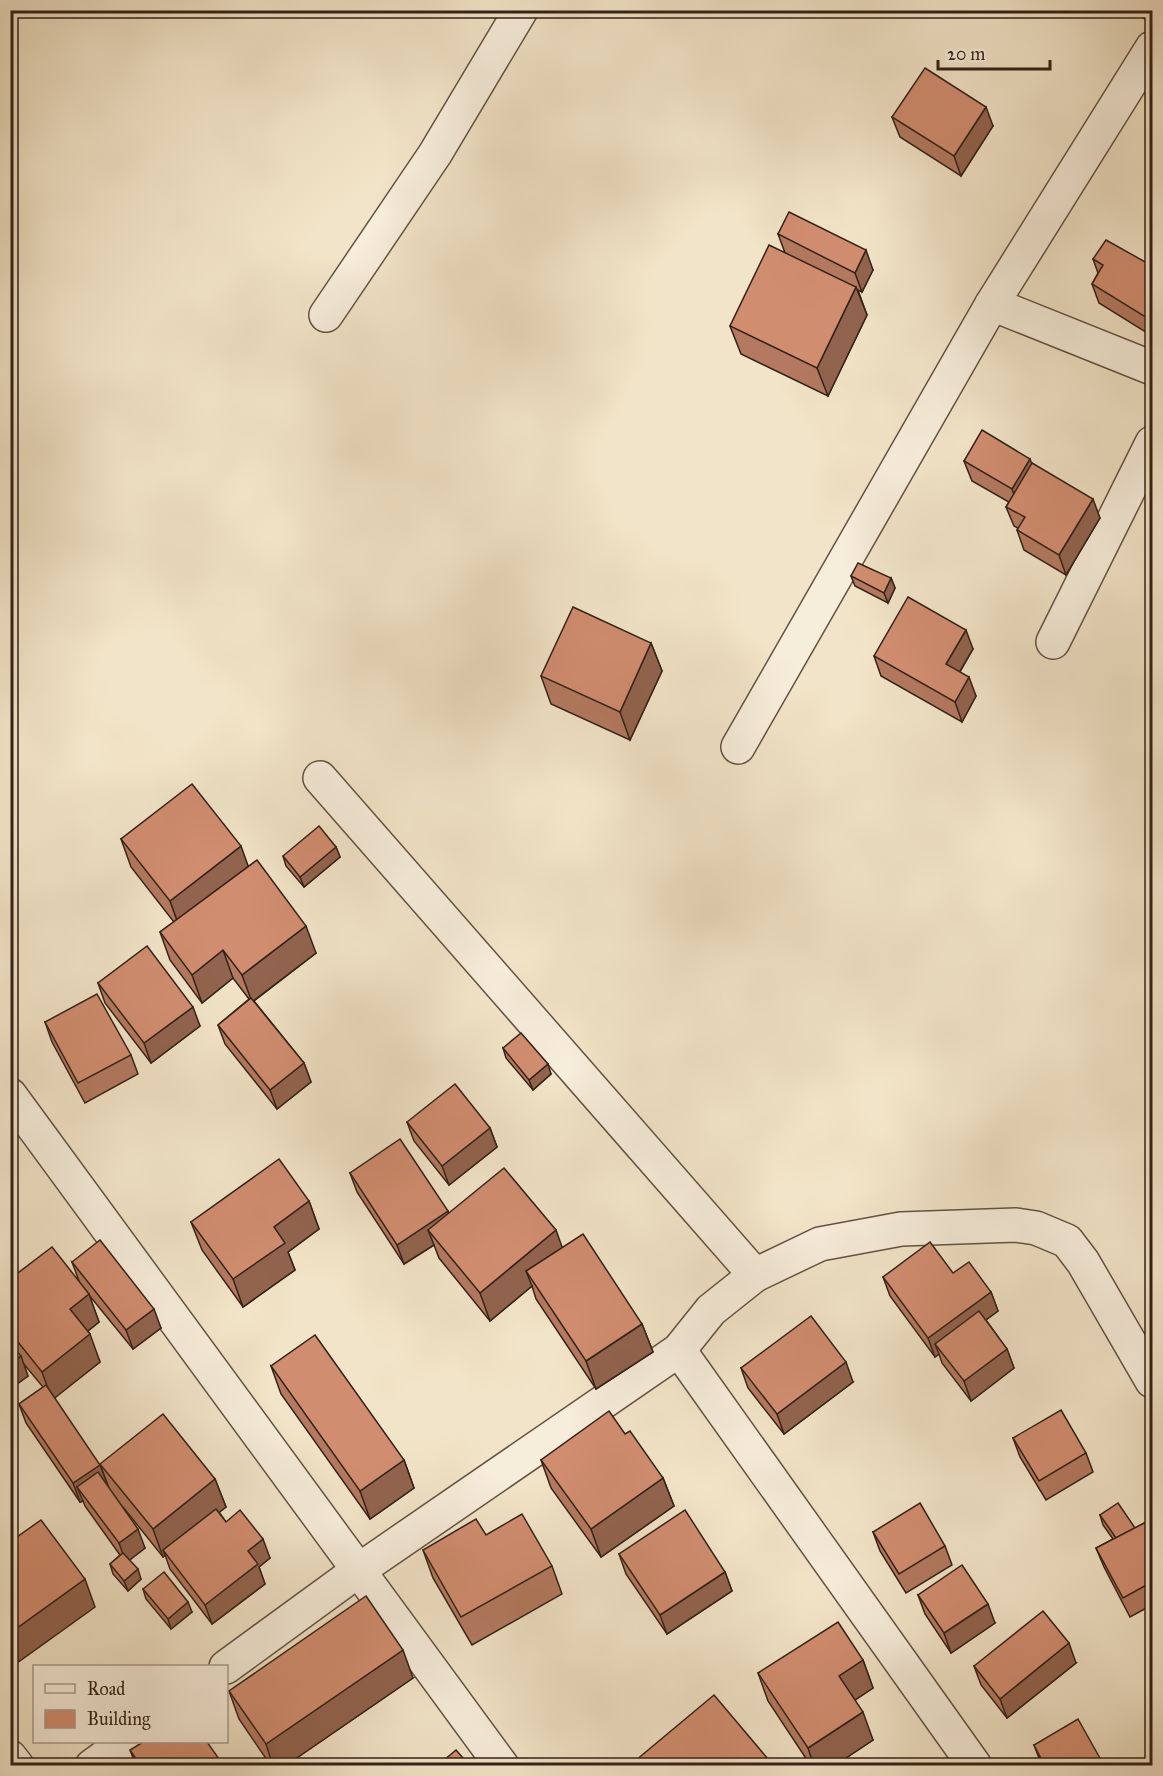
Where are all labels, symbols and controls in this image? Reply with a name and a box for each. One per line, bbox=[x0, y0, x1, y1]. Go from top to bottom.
scale bar bbox=[938, 33, 1050, 71]
text: 20 m bbox=[947, 43, 985, 65]
legend bbox=[33, 1665, 228, 1743]
text: Road bbox=[87, 1678, 125, 1700]
text: Building bbox=[87, 1708, 151, 1731]

